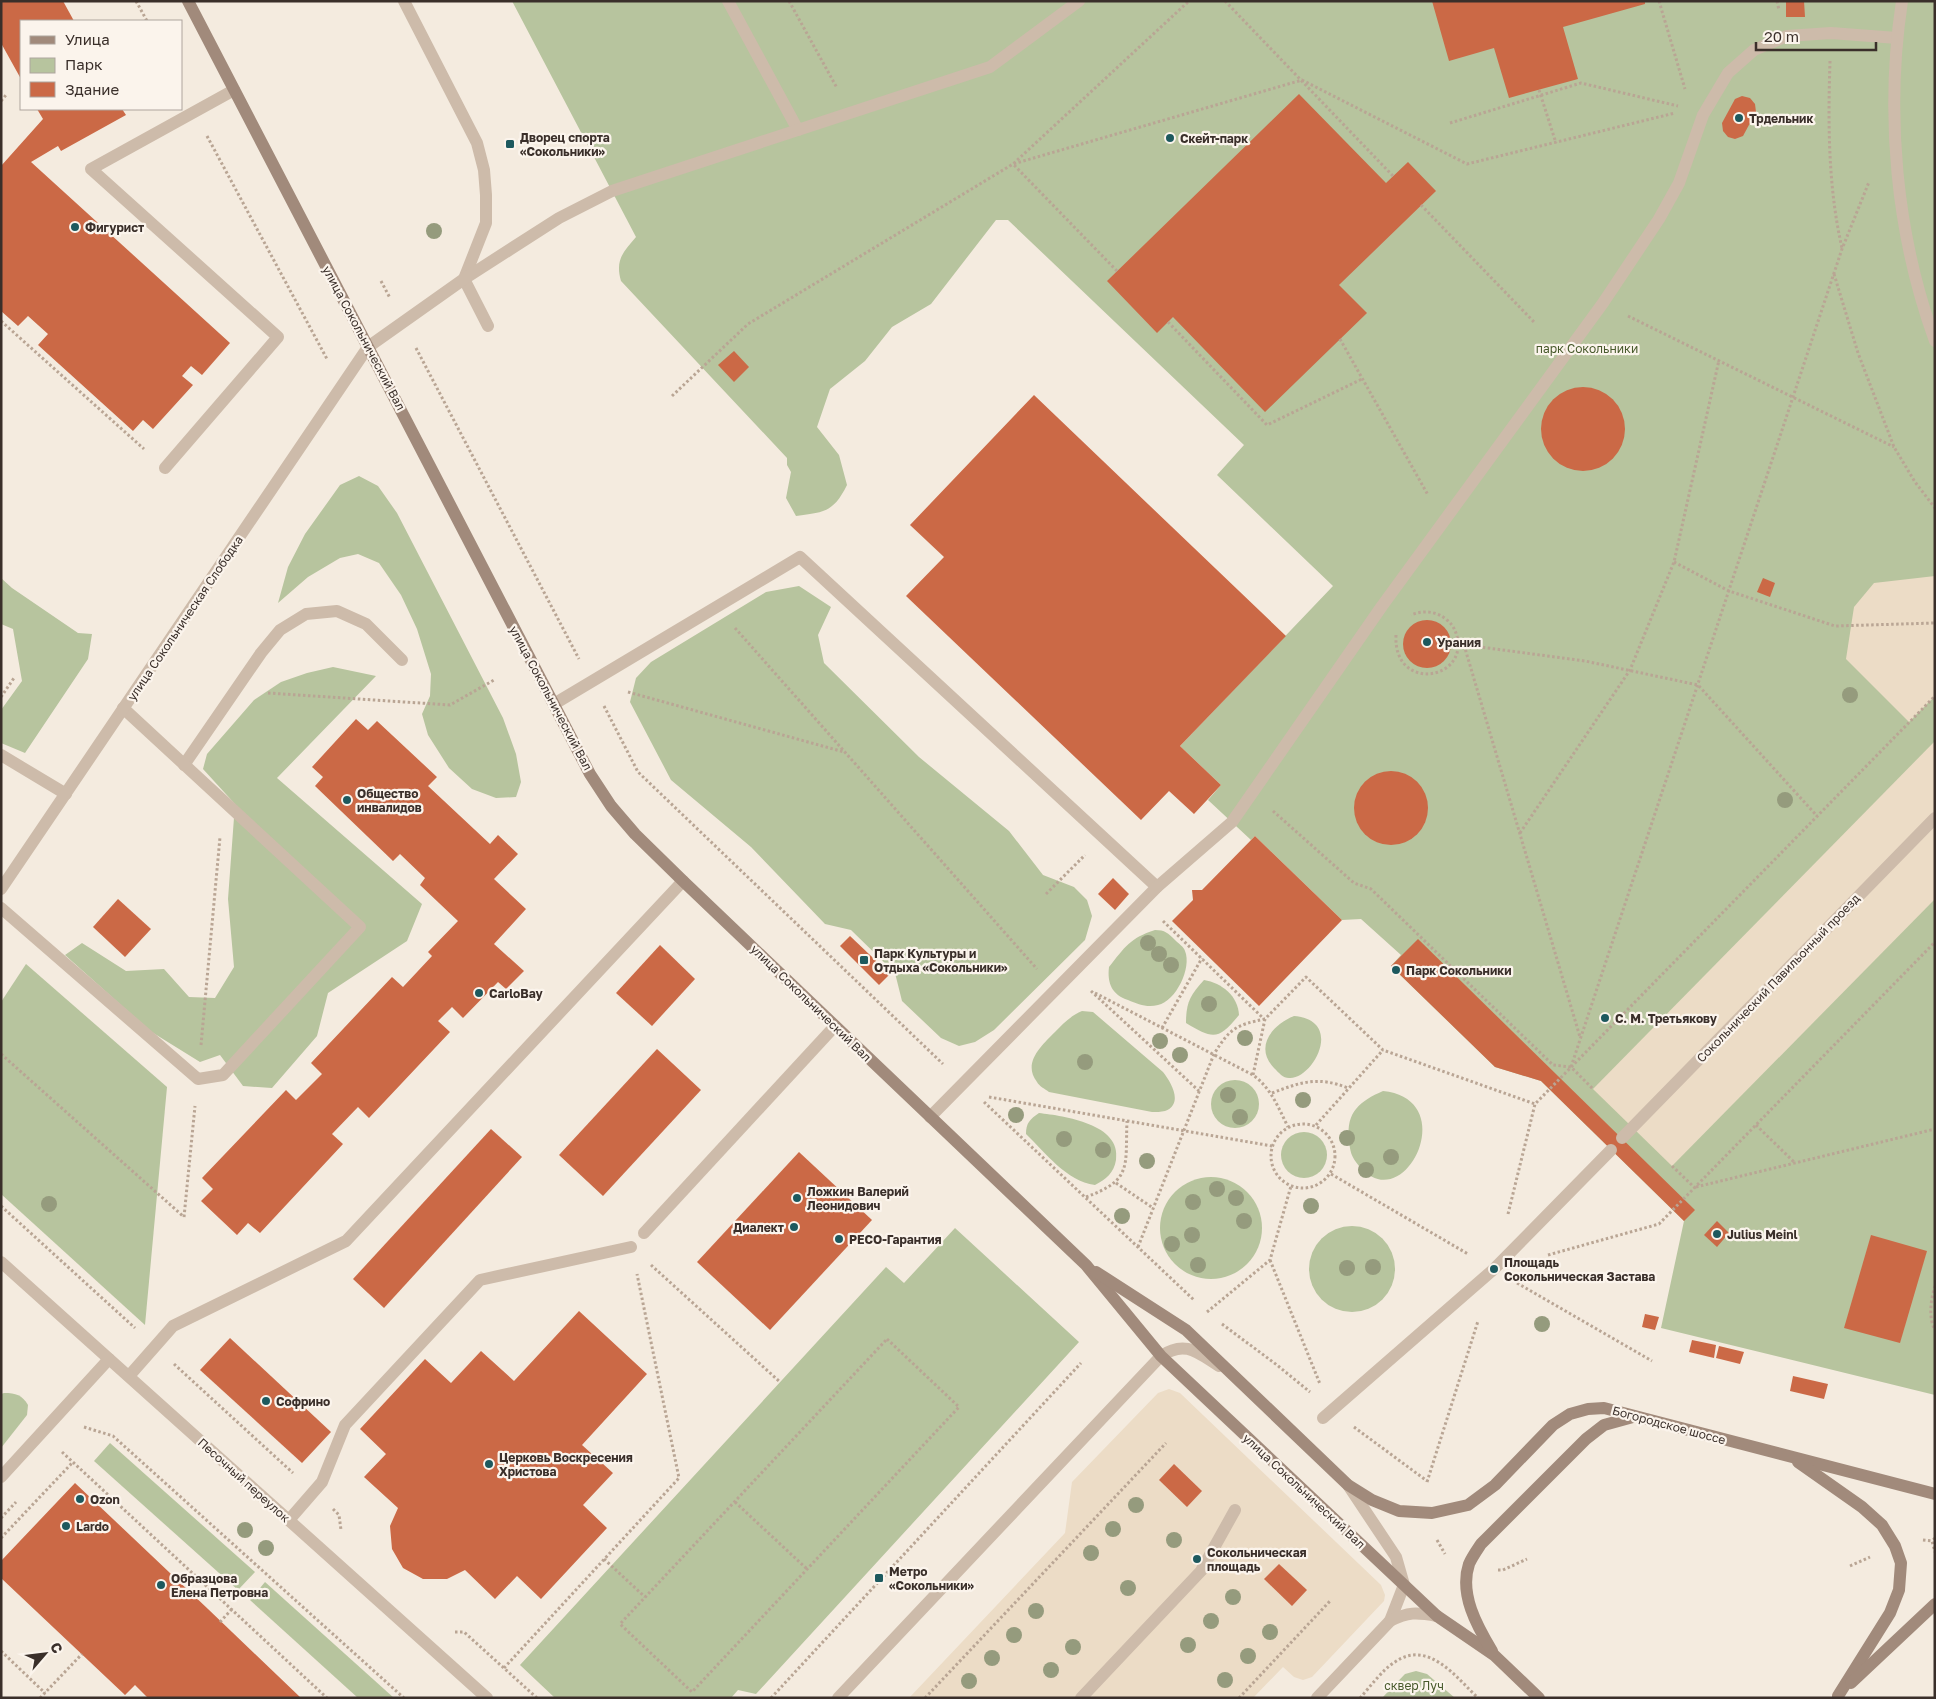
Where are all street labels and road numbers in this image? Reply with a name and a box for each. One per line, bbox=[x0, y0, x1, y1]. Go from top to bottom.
street label: улица Сокольнический Вал bbox=[319, 263, 409, 413]
street label: улица Сокольническая Слободка bbox=[124, 533, 246, 703]
street label: улица Сокольнический Вал bbox=[506, 623, 596, 773]
street label: Сокольнический Павильонный проезд bbox=[1693, 891, 1863, 1065]
street label: улица Сокольнический Вал bbox=[748, 941, 874, 1065]
street label: Богородское шоссе bbox=[1611, 1403, 1727, 1447]
street label: улица Сокольнический Вал bbox=[1240, 1430, 1368, 1552]
street label: Песочный переулок bbox=[195, 1435, 293, 1525]

